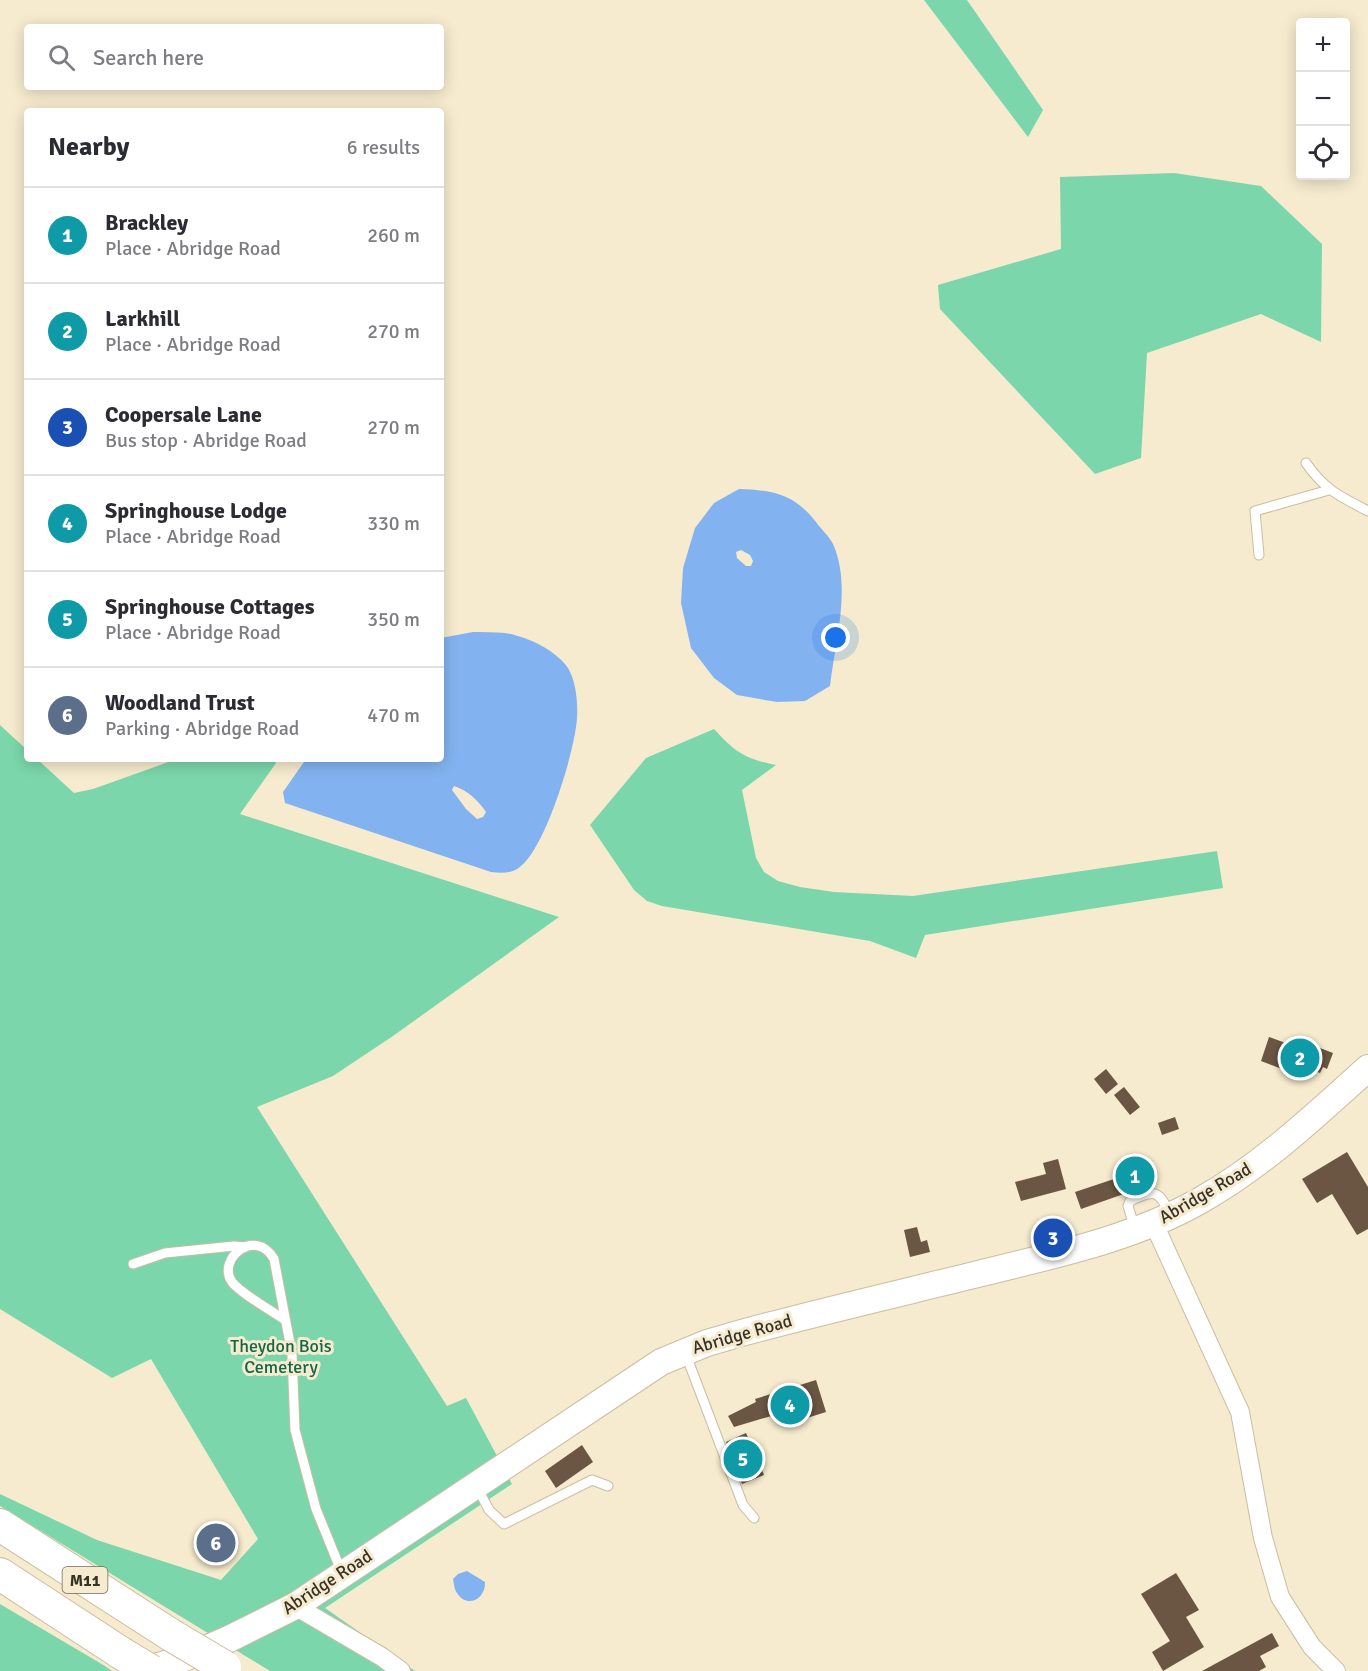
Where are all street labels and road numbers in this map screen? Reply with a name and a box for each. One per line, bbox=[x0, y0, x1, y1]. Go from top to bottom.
street label: Abridge Road bbox=[1155, 1158, 1255, 1228]
street label: Abridge Road bbox=[690, 1309, 794, 1359]
street label: Abridge Road bbox=[278, 1545, 376, 1619]
road number: M11 bbox=[62, 1567, 107, 1593]

